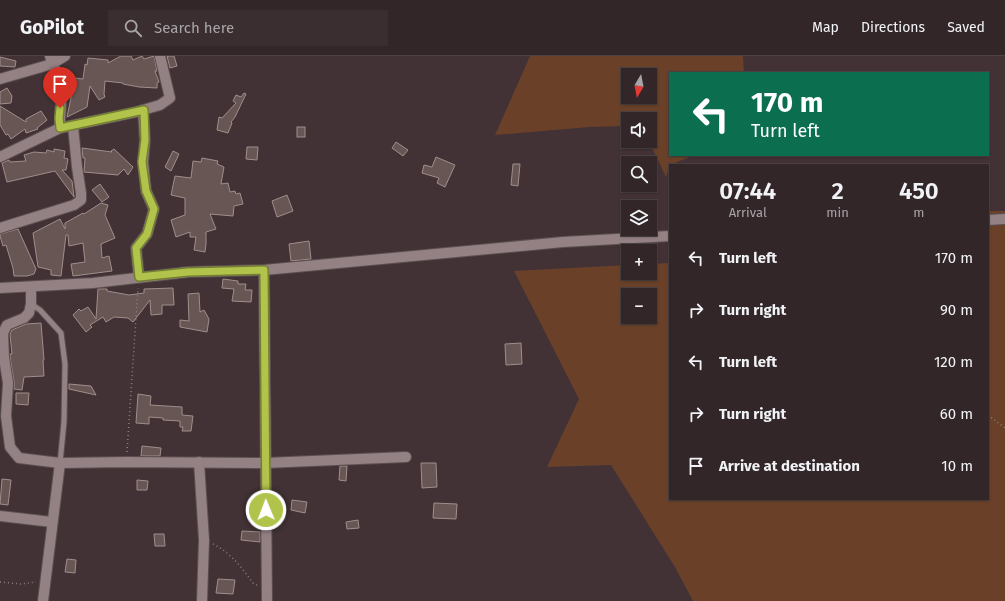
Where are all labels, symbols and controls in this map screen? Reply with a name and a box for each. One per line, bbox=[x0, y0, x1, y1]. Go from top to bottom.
search box bbox=[108, 10, 388, 46]
text: GoPilot bbox=[20, 16, 84, 39]
icon: search bbox=[122, 17, 144, 39]
text: Search here bbox=[154, 19, 234, 37]
text: Map bbox=[812, 19, 839, 36]
text: Directions bbox=[861, 19, 925, 36]
text: Saved bbox=[947, 19, 985, 36]
pin bbox=[43, 67, 77, 108]
north arrow bbox=[621, 68, 657, 104]
map controls bbox=[621, 68, 657, 324]
icon: arrive bbox=[49, 73, 71, 95]
text: 170 m bbox=[751, 86, 823, 119]
icon: left bbox=[685, 88, 737, 140]
button: sound bbox=[621, 112, 657, 148]
text: Turn left bbox=[751, 120, 820, 142]
button: search bbox=[621, 156, 657, 192]
text: 07:44 bbox=[719, 177, 776, 205]
text: 2 bbox=[831, 177, 844, 205]
text: 450 bbox=[899, 177, 939, 205]
button: layers bbox=[621, 200, 657, 236]
text: Arrival bbox=[729, 205, 767, 220]
text: min bbox=[826, 205, 849, 220]
text: m bbox=[913, 205, 924, 220]
button: + bbox=[621, 244, 657, 280]
icon: left bbox=[685, 247, 707, 269]
text: Turn left bbox=[719, 249, 777, 267]
text: 170 m bbox=[935, 249, 973, 267]
button: − bbox=[621, 288, 657, 324]
icon: right bbox=[685, 299, 707, 321]
text: Turn right bbox=[719, 301, 786, 319]
text: 90 m bbox=[940, 301, 973, 319]
icon: left bbox=[685, 351, 707, 373]
text: Turn left bbox=[719, 353, 777, 371]
text: 120 m bbox=[934, 353, 973, 371]
icon: right bbox=[685, 403, 707, 425]
text: Turn right bbox=[719, 405, 786, 423]
text: 60 m bbox=[940, 405, 973, 423]
icon: arrive bbox=[685, 455, 707, 477]
text: Arrive at destination bbox=[719, 457, 860, 475]
text: 10 m bbox=[941, 457, 973, 475]
position arrow bbox=[245, 489, 287, 531]

